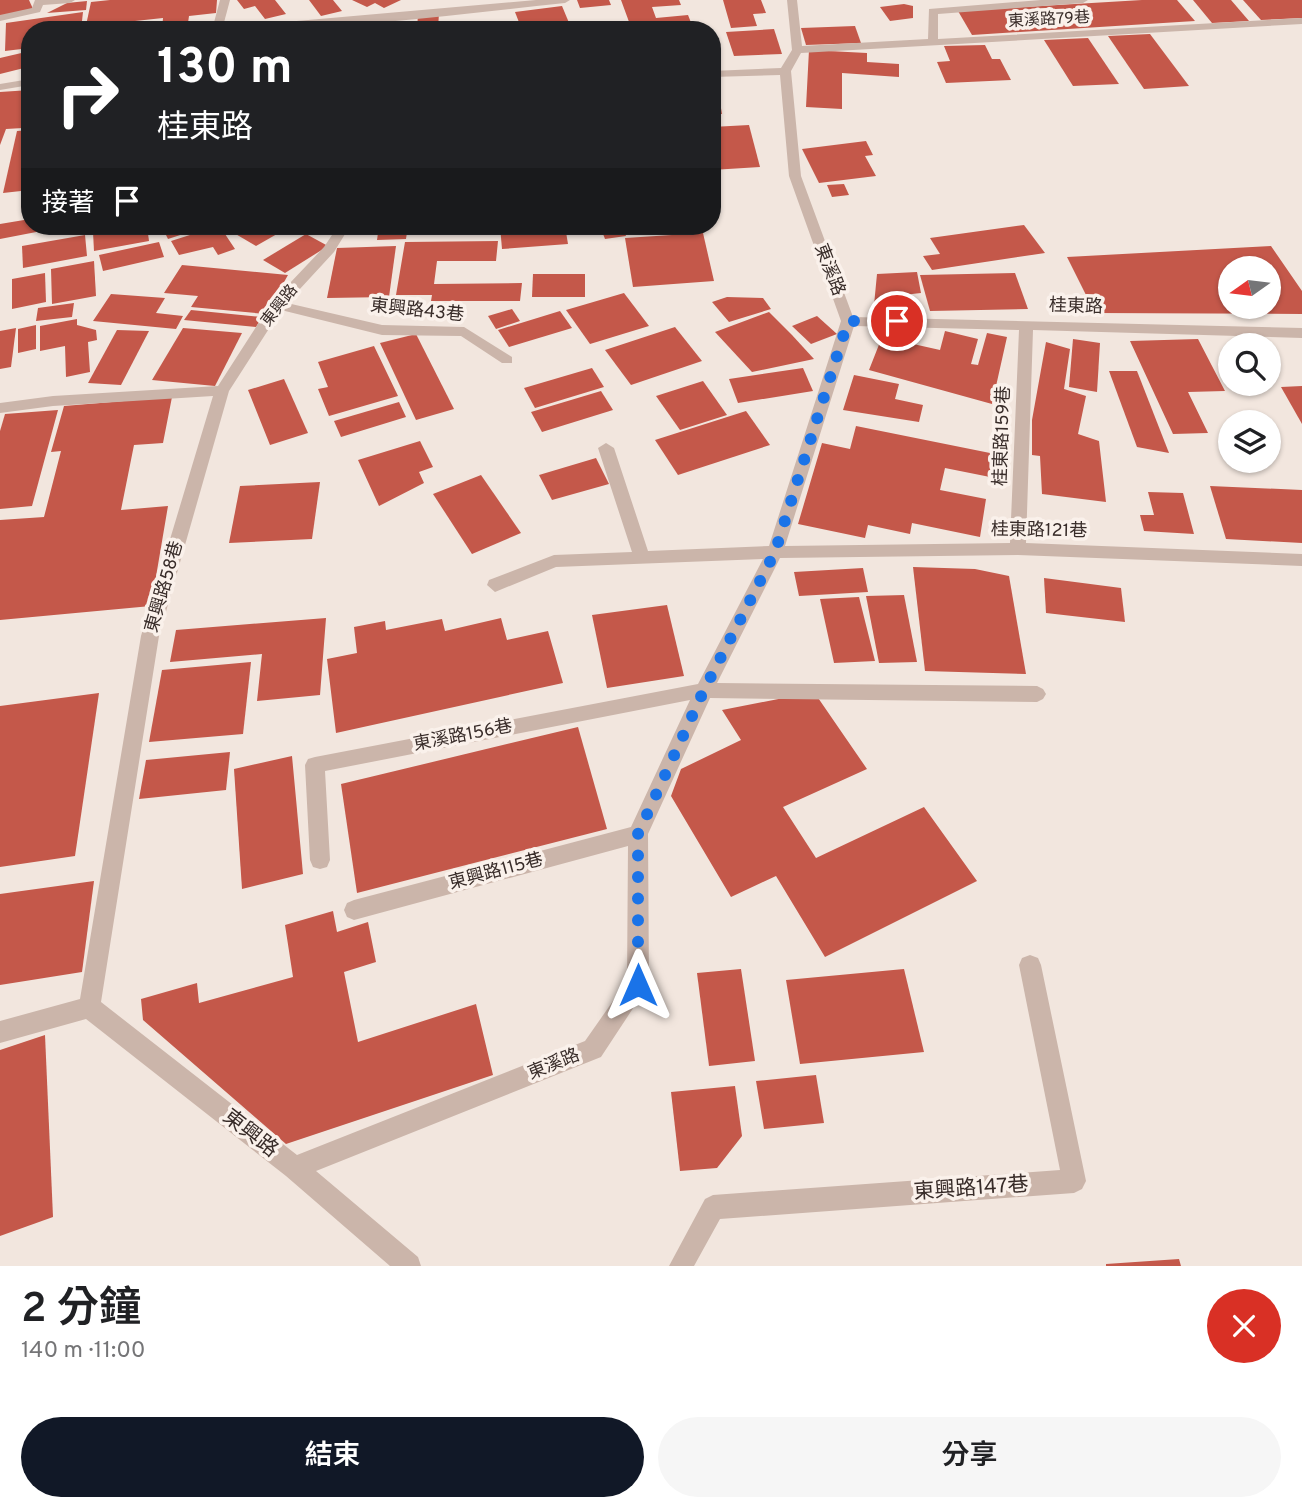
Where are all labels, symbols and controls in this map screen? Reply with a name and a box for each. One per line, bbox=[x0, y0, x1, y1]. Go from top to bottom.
street label: 東溪路79巷 bbox=[1008, 8, 1090, 32]
text: 130 m bbox=[157, 39, 293, 101]
icon: right bbox=[42, 49, 133, 140]
text: 桂東路 bbox=[157, 109, 253, 149]
icon: arrive bbox=[108, 182, 146, 220]
text: 接著 bbox=[42, 188, 94, 221]
street label: 東溪路 bbox=[809, 241, 849, 299]
north arrow bbox=[1218, 256, 1281, 318]
map controls bbox=[1218, 256, 1281, 473]
street label: 東興路 bbox=[257, 281, 303, 331]
pin bbox=[867, 291, 927, 351]
street label: 東興路43巷 bbox=[369, 295, 465, 327]
street label: 桂東路 bbox=[1049, 295, 1103, 319]
icon: arrive bbox=[878, 302, 916, 340]
button: search bbox=[1218, 333, 1281, 396]
street label: 桂東路159巷 bbox=[990, 385, 1016, 487]
button: layers bbox=[1218, 410, 1281, 473]
street label: 桂東路121巷 bbox=[991, 519, 1087, 543]
street label: 東興路58巷 bbox=[141, 539, 189, 635]
street label: 東溪路156巷 bbox=[411, 715, 515, 757]
street label: 東興路115巷 bbox=[446, 848, 546, 896]
position arrow bbox=[601, 948, 675, 1022]
street label: 東溪路 bbox=[525, 1044, 583, 1086]
street label: 東興路 bbox=[217, 1104, 283, 1164]
street label: 東興路147巷 bbox=[913, 1172, 1029, 1206]
text: 2 分鐘 bbox=[21, 1284, 141, 1337]
button: close bbox=[1207, 1289, 1281, 1363]
text: 140 m · 11:00 bbox=[21, 1337, 146, 1366]
button: 結束 bbox=[21, 1417, 644, 1497]
button: 分享 bbox=[658, 1417, 1281, 1497]

